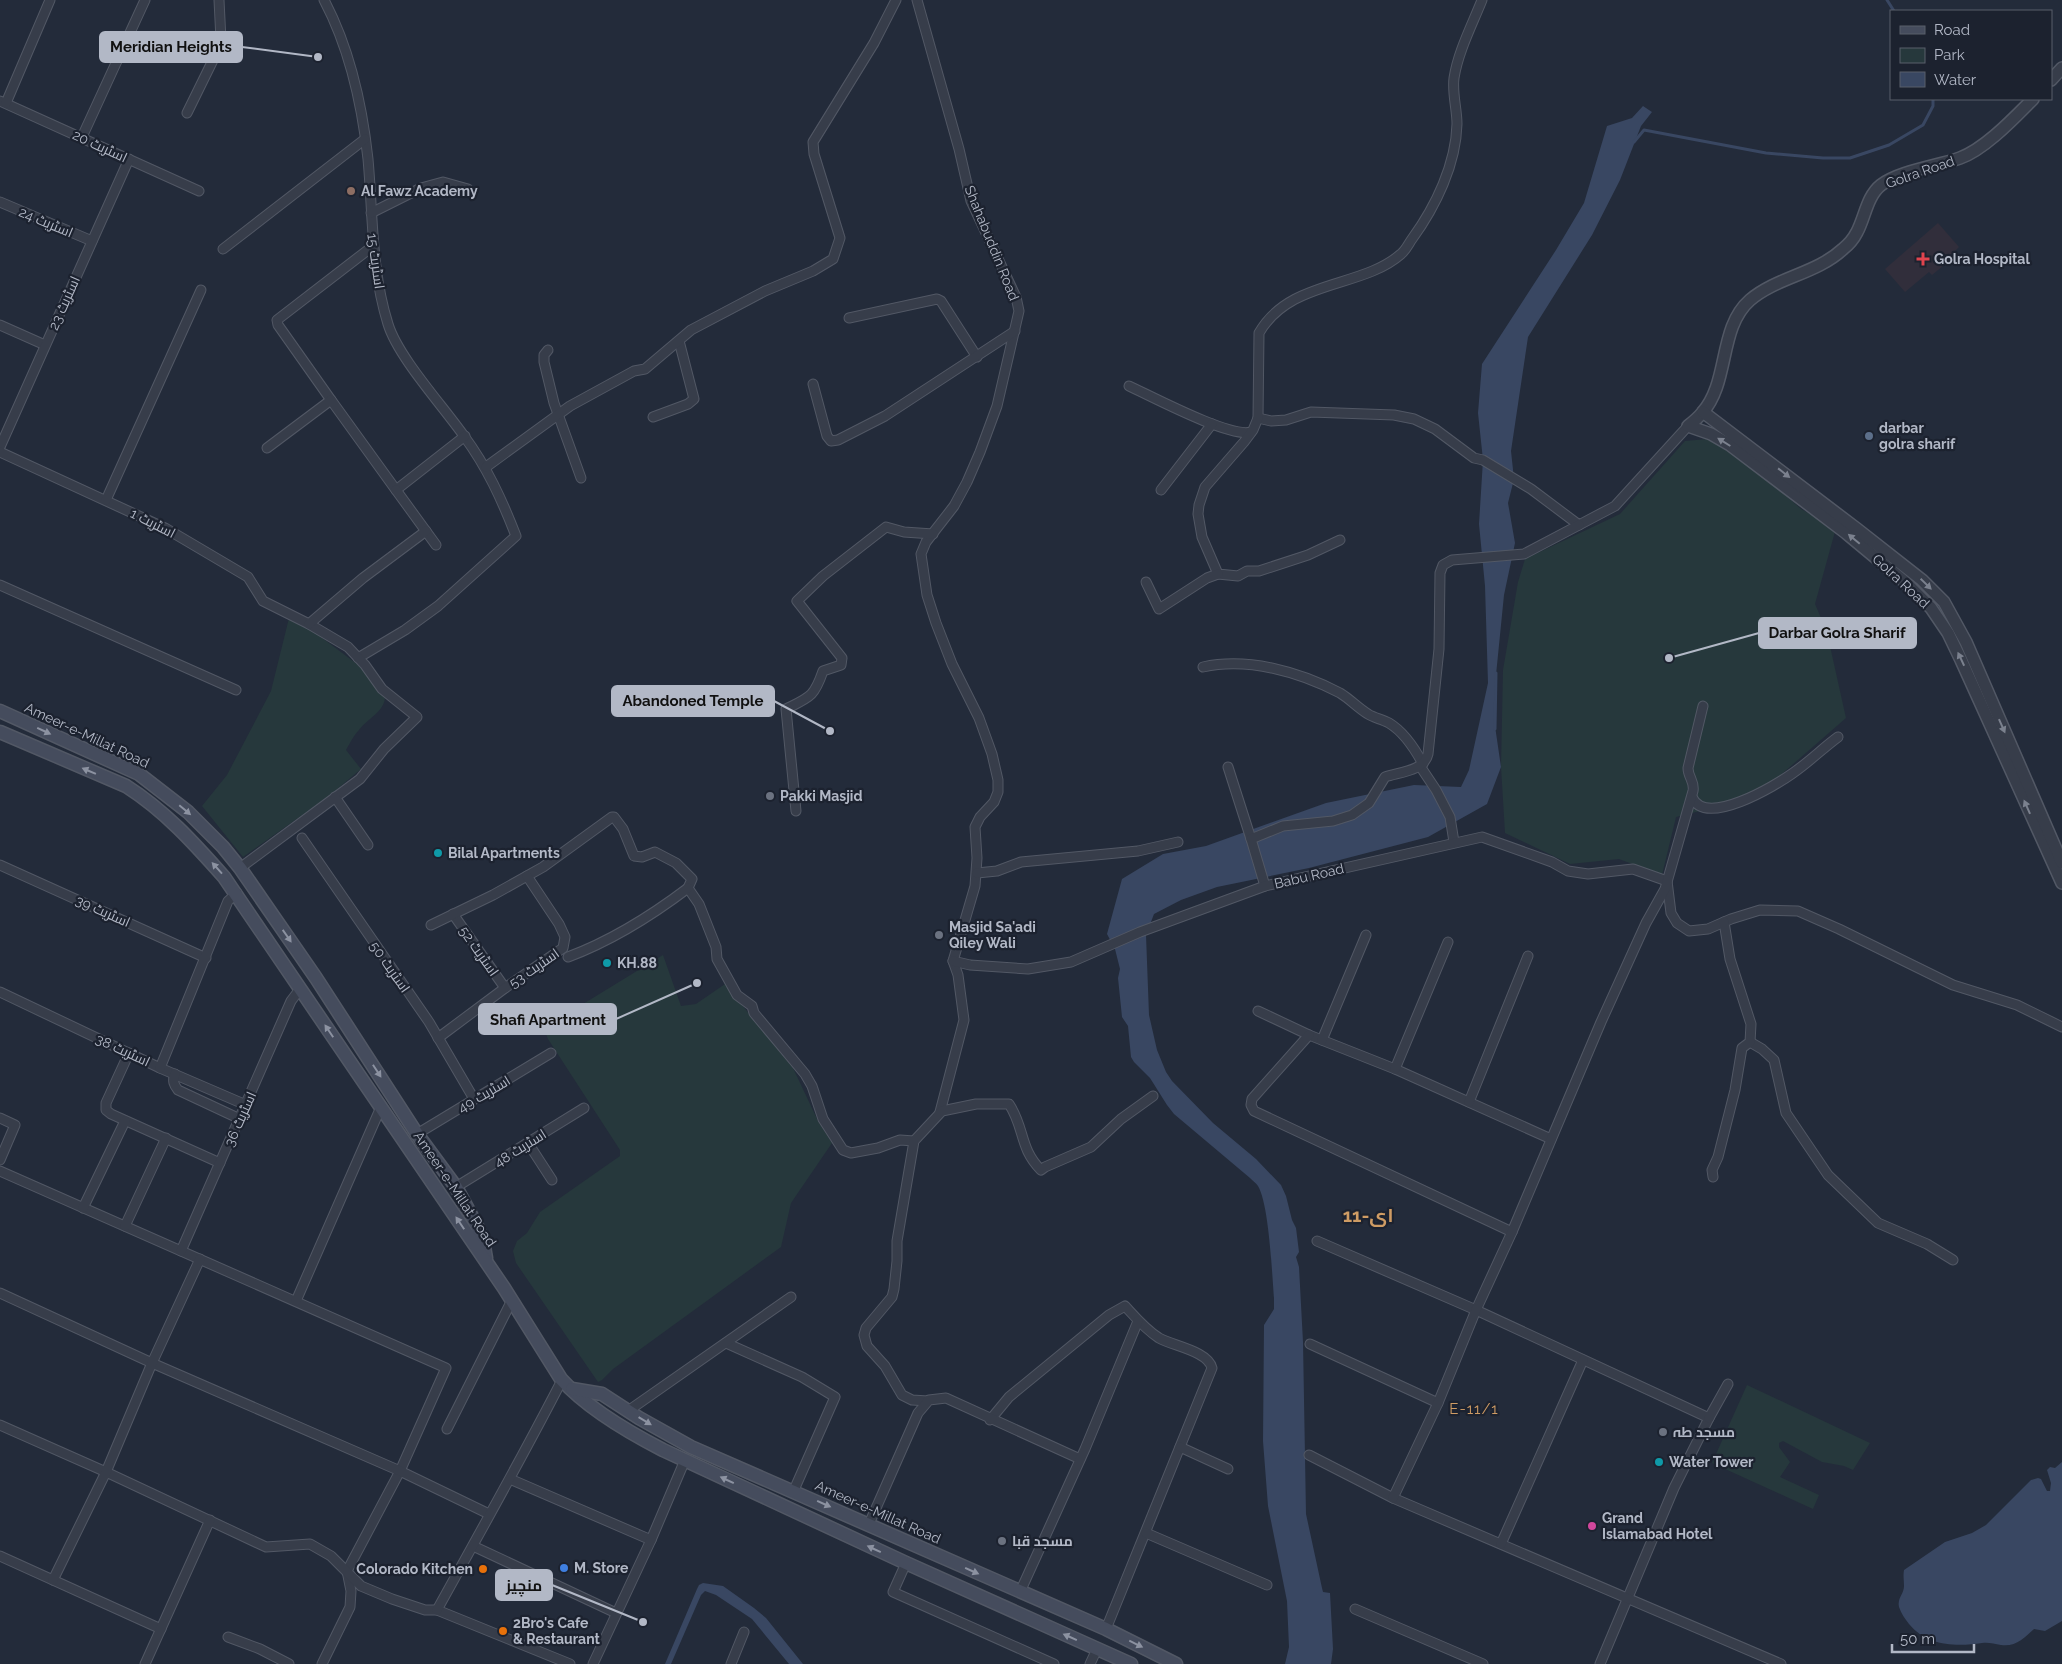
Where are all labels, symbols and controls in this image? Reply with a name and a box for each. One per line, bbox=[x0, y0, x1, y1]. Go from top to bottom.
legend bbox=[1890, 10, 2052, 100]
text: Road bbox=[1934, 21, 1970, 39]
callout: Meridian Heights bbox=[100, 32, 242, 62]
text: Meridian Heights bbox=[110, 38, 232, 56]
text: Park bbox=[1934, 46, 1965, 64]
text: Water bbox=[1934, 71, 1977, 89]
street label: اسٹریٹ 20 bbox=[70, 126, 130, 166]
street label: Golra Road bbox=[1883, 153, 1957, 191]
place label: Al Fawz Academy bbox=[361, 183, 478, 199]
street label: Shahabuddin Road bbox=[962, 183, 1022, 303]
marker: Al Fawz Academy bbox=[345, 185, 357, 197]
street label: اسٹریٹ 24 bbox=[16, 203, 76, 241]
street label: اسٹریٹ 15 bbox=[364, 232, 388, 290]
place label: Golra Hospital bbox=[1934, 251, 2030, 267]
marker: Golra Hospital bbox=[1916, 252, 1930, 266]
street label: اسٹریٹ 23 bbox=[45, 274, 83, 332]
place label: darbar golra sharif bbox=[1879, 420, 1956, 452]
marker: darbar golra sharif bbox=[1863, 430, 1875, 442]
one-way arrow bbox=[1717, 437, 1730, 447]
one-way arrow bbox=[1778, 467, 1791, 478]
street label: اسٹریٹ 1 bbox=[128, 505, 178, 541]
one-way arrow bbox=[1848, 534, 1861, 545]
street label: Golra Road bbox=[1869, 551, 1933, 611]
one-way arrow bbox=[1919, 578, 1931, 590]
callout: Darbar Golra Sharif bbox=[1759, 618, 1916, 648]
text: Darbar Golra Sharif bbox=[1769, 624, 1906, 642]
one-way arrow bbox=[1956, 652, 1964, 666]
callout: Abandoned Temple bbox=[612, 686, 774, 716]
text: Abandoned Temple bbox=[623, 692, 763, 710]
street label: Ameer-e-Millat Road bbox=[22, 699, 152, 771]
one-way arrow bbox=[1999, 719, 2007, 733]
one-way arrow bbox=[37, 727, 51, 735]
one-way arrow bbox=[81, 767, 96, 775]
place label: Pakki Masjid bbox=[780, 788, 862, 804]
marker: Pakki Masjid bbox=[764, 790, 776, 802]
one-way arrow bbox=[2023, 800, 2031, 814]
one-way arrow bbox=[179, 804, 191, 815]
place label: Bilal Apartments bbox=[448, 845, 560, 861]
marker: Bilal Apartments bbox=[432, 847, 444, 859]
street label: Babu Road bbox=[1273, 860, 1345, 892]
one-way arrow bbox=[211, 862, 222, 875]
street label: اسٹریٹ 39 bbox=[73, 892, 133, 930]
place label: Masjid Sa'adi Qiley Wali bbox=[949, 919, 1036, 951]
street label: اسٹریٹ 52 bbox=[456, 923, 502, 979]
one-way arrow bbox=[282, 929, 292, 942]
marker: Masjid Sa'adi Qiley Wali bbox=[933, 929, 945, 941]
street label: اسٹریٹ 50 bbox=[367, 938, 413, 996]
street label: اسٹریٹ 53 bbox=[506, 945, 562, 991]
place label: KH.88 bbox=[617, 955, 657, 971]
marker: KH.88 bbox=[601, 957, 613, 969]
callout: Shafi Apartment bbox=[479, 1004, 616, 1034]
text: Shafi Apartment bbox=[490, 1011, 606, 1029]
one-way arrow bbox=[324, 1024, 334, 1037]
street label: اسٹریٹ 38 bbox=[93, 1030, 153, 1070]
one-way arrow bbox=[373, 1064, 382, 1077]
street label: اسٹریٹ 49 bbox=[455, 1072, 513, 1116]
street label: اسٹریٹ 36 bbox=[221, 1089, 259, 1149]
street label: اسٹریٹ 48 bbox=[491, 1126, 549, 1170]
street label: Ameer-e-Millat Road bbox=[410, 1128, 500, 1250]
district label: ای-11 bbox=[1343, 1204, 1393, 1227]
one-way arrow bbox=[455, 1216, 465, 1230]
district label: E-11/1 bbox=[1449, 1400, 1499, 1418]
one-way arrow bbox=[638, 1417, 651, 1426]
place label: مسجد طہ bbox=[1673, 1424, 1735, 1440]
marker: مسجد طہ bbox=[1657, 1426, 1669, 1438]
place label: Water Tower bbox=[1669, 1454, 1754, 1470]
marker: Water Tower bbox=[1653, 1456, 1665, 1468]
one-way arrow bbox=[720, 1476, 734, 1484]
street label: Ameer-e-Millat Road bbox=[813, 1477, 943, 1547]
one-way arrow bbox=[817, 1500, 831, 1508]
place label: Grand Islamabad Hotel bbox=[1602, 1510, 1713, 1542]
marker: Grand Islamabad Hotel bbox=[1586, 1520, 1598, 1532]
place label: مسجد قبا bbox=[1012, 1533, 1073, 1549]
marker: مسجد قبا bbox=[996, 1535, 1008, 1547]
one-way arrow bbox=[867, 1544, 882, 1553]
place label: M. Store bbox=[574, 1560, 629, 1576]
place label: Colorado Kitchen bbox=[356, 1561, 473, 1577]
marker: M. Store bbox=[558, 1562, 570, 1574]
marker: Colorado Kitchen bbox=[477, 1563, 489, 1575]
one-way arrow bbox=[965, 1567, 979, 1575]
callout: منچیز bbox=[496, 1570, 552, 1600]
text: منچیز bbox=[505, 1577, 542, 1597]
place label: 2Bro's Cafe & Restaurant bbox=[513, 1615, 601, 1647]
scale bar bbox=[1892, 1622, 1974, 1654]
marker: 2Bro's Cafe & Restaurant bbox=[497, 1625, 509, 1637]
text: 50 m bbox=[1900, 1630, 1935, 1648]
one-way arrow bbox=[1063, 1633, 1077, 1641]
one-way arrow bbox=[1129, 1641, 1143, 1649]

